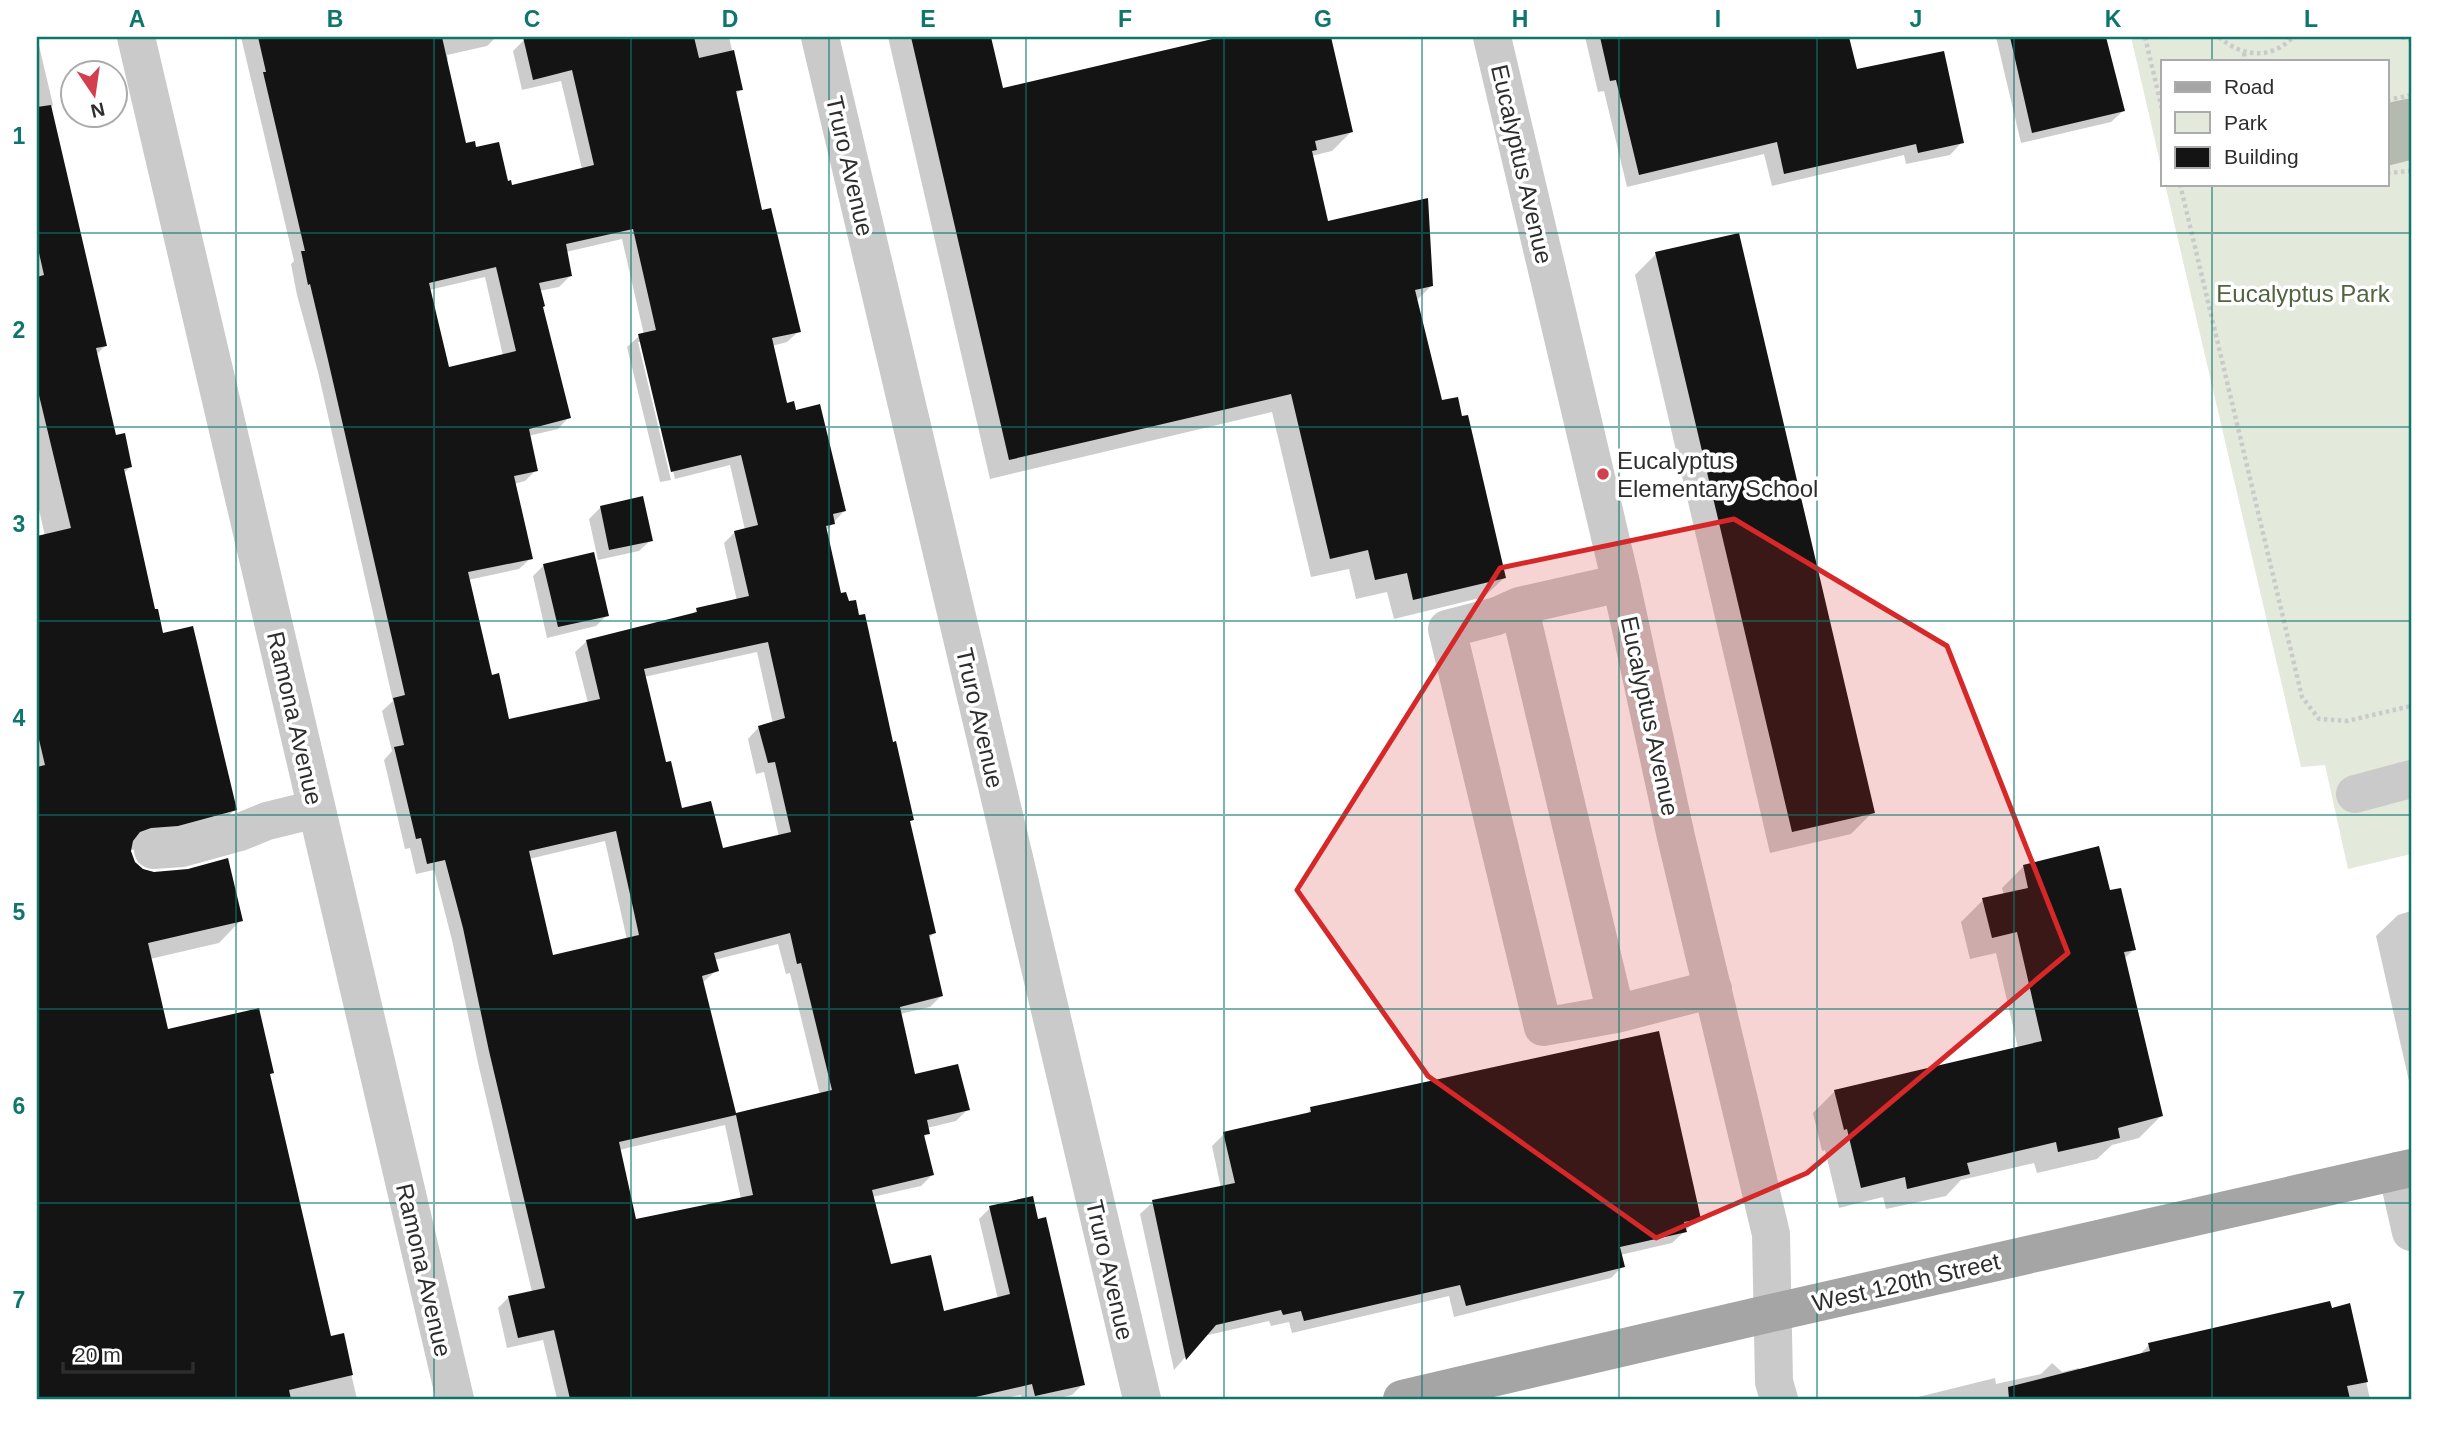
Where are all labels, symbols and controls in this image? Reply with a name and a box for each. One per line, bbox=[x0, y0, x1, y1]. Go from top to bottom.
text: A bbox=[129, 6, 145, 32]
text: B bbox=[327, 6, 343, 32]
text: C bbox=[524, 6, 540, 32]
text: D bbox=[722, 6, 738, 32]
text: E bbox=[920, 6, 936, 32]
text: F bbox=[1118, 6, 1132, 32]
text: G bbox=[1314, 6, 1332, 32]
text: H bbox=[1512, 6, 1528, 32]
text: I bbox=[1715, 6, 1721, 32]
text: J bbox=[1910, 6, 1922, 32]
text: K bbox=[2105, 6, 2122, 32]
text: L bbox=[2304, 6, 2318, 32]
north arrow bbox=[60, 60, 130, 130]
legend bbox=[2161, 60, 2388, 186]
street label: Eucalyptus Avenue bbox=[1486, 62, 1558, 266]
text: Road bbox=[2224, 75, 2274, 98]
street label: Truro Avenue bbox=[821, 93, 879, 239]
text: N bbox=[89, 98, 107, 122]
text: Park bbox=[2224, 111, 2268, 134]
text: 1 bbox=[13, 123, 26, 149]
text: Building bbox=[2224, 145, 2299, 168]
park label: Eucalyptus Park bbox=[2216, 280, 2391, 307]
text: 2 bbox=[13, 317, 25, 343]
place label: Eucalyptus Elementary School bbox=[1617, 447, 1818, 502]
marker: Eucalyptus Elementary School bbox=[1595, 466, 1611, 482]
text: 3 bbox=[13, 511, 25, 537]
street label: Eucalyptus Avenue bbox=[1616, 614, 1684, 818]
street label: Ramona Avenue bbox=[262, 629, 328, 807]
street label: Truro Avenue bbox=[951, 645, 1009, 791]
text: 4 bbox=[13, 705, 26, 731]
text: 5 bbox=[13, 899, 26, 925]
text: 6 bbox=[13, 1093, 25, 1119]
street label: Ramona Avenue bbox=[391, 1181, 457, 1359]
street label: Truro Avenue bbox=[1081, 1197, 1139, 1343]
street label: West 120th Street bbox=[1810, 1247, 2003, 1317]
text: 7 bbox=[13, 1287, 25, 1313]
scale bar bbox=[63, 1331, 192, 1375]
text: 20 m bbox=[74, 1343, 121, 1366]

